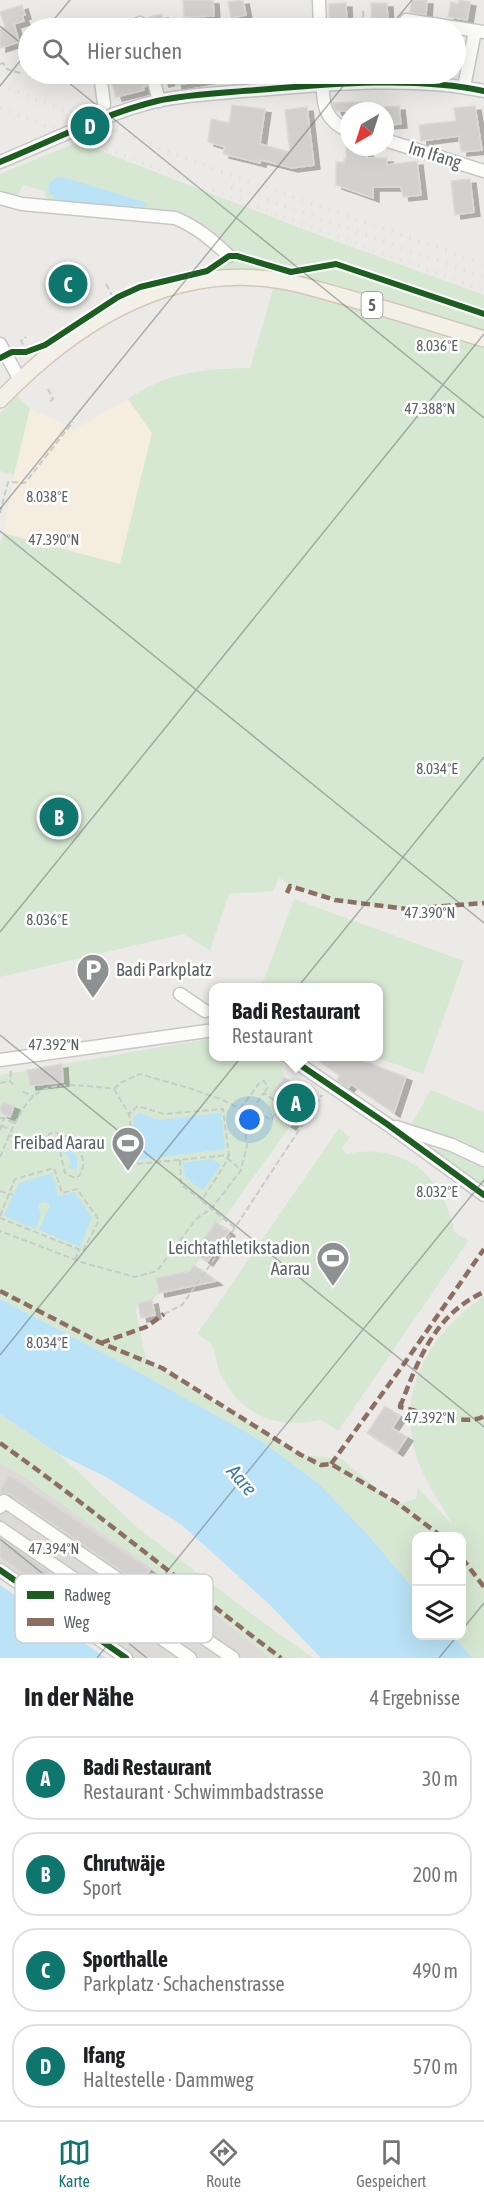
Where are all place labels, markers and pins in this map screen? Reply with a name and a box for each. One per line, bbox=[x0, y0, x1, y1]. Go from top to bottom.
pin: D bbox=[70, 104, 110, 148]
pin: C bbox=[48, 262, 88, 306]
pin: B bbox=[40, 794, 78, 840]
parking icon: Badi Parkplatz bbox=[75, 952, 111, 999]
place label: Badi Parkplatz bbox=[116, 959, 212, 980]
pin: A bbox=[276, 1080, 316, 1126]
sports icon: Freibad Aarau bbox=[110, 1125, 146, 1172]
place label: Freibad Aarau bbox=[13, 1132, 105, 1153]
place label: Leichtathletikstadion Aarau bbox=[168, 1237, 310, 1279]
sports icon: Leichtathletikstadion Aarau bbox=[315, 1240, 351, 1287]

